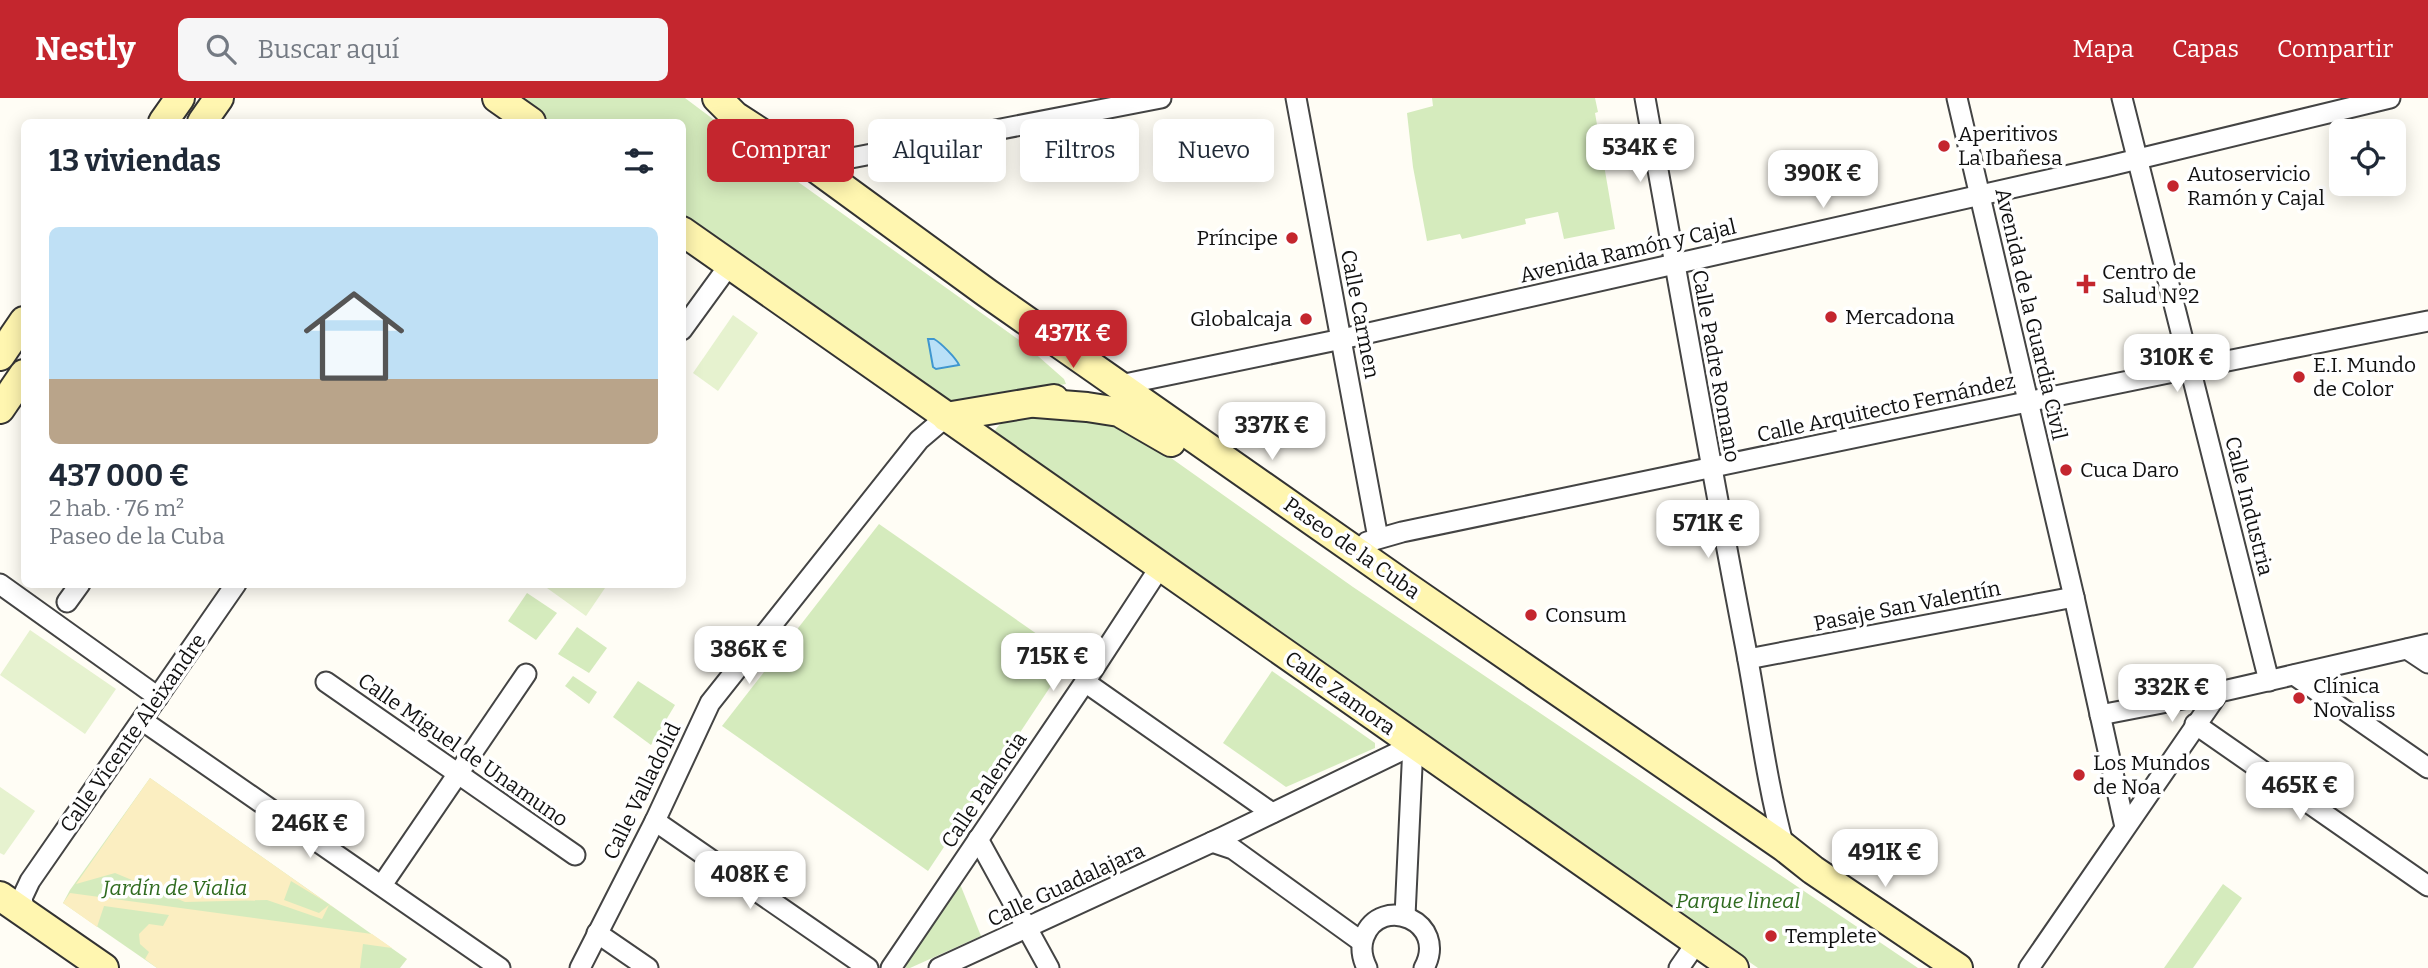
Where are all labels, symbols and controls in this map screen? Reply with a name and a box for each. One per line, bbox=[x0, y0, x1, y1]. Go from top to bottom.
search box bbox=[178, 18, 668, 81]
text: Nestly bbox=[35, 29, 136, 69]
icon: search bbox=[202, 30, 240, 68]
text: Buscar aquí bbox=[258, 34, 399, 65]
text: Mapa bbox=[2072, 35, 2134, 63]
text: Capas bbox=[2172, 35, 2239, 63]
text: Compartir bbox=[2277, 35, 2393, 63]
chip: Comprar bbox=[707, 119, 854, 182]
chip: Alquilar bbox=[868, 119, 1006, 182]
chip: Filtros bbox=[1020, 119, 1139, 182]
chip: Nuevo bbox=[1153, 119, 1274, 182]
map controls bbox=[2329, 119, 2406, 196]
button: locate bbox=[2329, 119, 2406, 196]
place label: Aperitivos La Ibañesa bbox=[1958, 121, 2063, 171]
pin: 534K € bbox=[1583, 125, 1697, 184]
text: 534K € bbox=[1602, 133, 1678, 161]
marker: Aperitivos La Ibañesa bbox=[1936, 138, 1952, 154]
icon: filters bbox=[620, 142, 658, 180]
text: 13 viviendas bbox=[49, 143, 221, 179]
pin: 390K € bbox=[1766, 150, 1880, 210]
text: 390K € bbox=[1784, 159, 1862, 187]
place label: Autoservicio Ramón y Cajal bbox=[2187, 161, 2325, 211]
marker: Autoservicio Ramón y Cajal bbox=[2165, 178, 2181, 194]
street label: Avenida de la Guardia Civil bbox=[1989, 186, 2073, 442]
street label: Avenida Ramón y Cajal bbox=[1517, 213, 1739, 289]
place label: Príncipe bbox=[1196, 225, 1278, 251]
marker: Príncipe bbox=[1284, 230, 1300, 246]
street label: Calle Carmen bbox=[1335, 247, 1385, 381]
place label: Centro de Salud Nº2 bbox=[2102, 259, 2199, 309]
street label: Calle Padre Romano bbox=[1686, 268, 1746, 464]
icon: home bbox=[291, 273, 417, 399]
marker: Centro de Salud Nº2 bbox=[2076, 274, 2096, 294]
place label: Mercadona bbox=[1845, 304, 1955, 330]
place label: Globalcaja bbox=[1190, 306, 1293, 332]
marker: Mercadona bbox=[1823, 309, 1839, 325]
pin: 437K € bbox=[1016, 310, 1130, 370]
marker: Globalcaja bbox=[1298, 311, 1314, 327]
text: 437K € bbox=[1035, 319, 1111, 347]
pin: 310K € bbox=[2120, 334, 2234, 394]
text: 310K € bbox=[2140, 343, 2214, 371]
place label: E.I. Mundo de Color bbox=[2313, 352, 2416, 402]
street label: Calle Arquitecto Fernández bbox=[1754, 368, 2018, 448]
marker: E.I. Mundo de Color bbox=[2291, 369, 2307, 385]
pin: 337K € bbox=[1215, 402, 1329, 462]
text: 337K € bbox=[1234, 411, 1310, 439]
street label: Calle Industria bbox=[2219, 434, 2279, 579]
place label: Cuca Daro bbox=[2080, 457, 2179, 483]
text: 437 000 € bbox=[49, 458, 190, 494]
marker: Cuca Daro bbox=[2058, 462, 2074, 478]
street label: Paseo de la Cuba bbox=[1279, 491, 1426, 605]
text: 2 hab. · 76 m² bbox=[49, 494, 184, 522]
pin: 571K € bbox=[1651, 500, 1765, 560]
text: 571K € bbox=[1672, 509, 1744, 537]
text: Paseo de la Cuba bbox=[49, 522, 225, 550]
street label: Pasaje San Valentín bbox=[1811, 575, 2003, 637]
place label: Consum bbox=[1545, 602, 1626, 628]
marker: Consum bbox=[1523, 607, 1539, 623]
pin: 386K € bbox=[692, 626, 806, 686]
street label: Calle Vicente Aleixandre bbox=[54, 628, 212, 838]
pin: 715K € bbox=[996, 634, 1110, 693]
text: 386K € bbox=[710, 635, 788, 663]
text: 715K € bbox=[1017, 642, 1089, 670]
street label: Calle Zamora bbox=[1280, 645, 1401, 741]
pin: 332K € bbox=[2115, 664, 2229, 724]
street label: Calle Miguel de Unamuno bbox=[353, 667, 573, 833]
text: 332K € bbox=[2134, 673, 2210, 701]
place label: Clínica Novaliss bbox=[2313, 673, 2395, 723]
marker: Clínica Novaliss bbox=[2291, 690, 2307, 706]
street label: Calle Valladolid bbox=[598, 718, 686, 864]
street label: Calle Palencia bbox=[936, 726, 1033, 853]
place label: Los Mundos de Noa bbox=[2093, 750, 2210, 800]
pin: 465K € bbox=[2243, 762, 2357, 822]
marker: Los Mundos de Noa bbox=[2071, 767, 2087, 783]
text: 465K € bbox=[2262, 771, 2338, 799]
pin: 246K € bbox=[253, 800, 367, 860]
text: 246K € bbox=[271, 809, 349, 837]
pin: 491K € bbox=[1828, 830, 1942, 889]
street label: Calle Guadalajara bbox=[983, 837, 1149, 933]
text: 491K € bbox=[1848, 838, 1922, 866]
pin: 408K € bbox=[693, 852, 807, 911]
text: 408K € bbox=[711, 860, 789, 888]
park label: Jardín de Vialia bbox=[101, 875, 247, 901]
park label: Parque lineal bbox=[1676, 888, 1801, 914]
place label: Templete bbox=[1785, 923, 1877, 949]
marker: Templete bbox=[1763, 928, 1779, 944]

